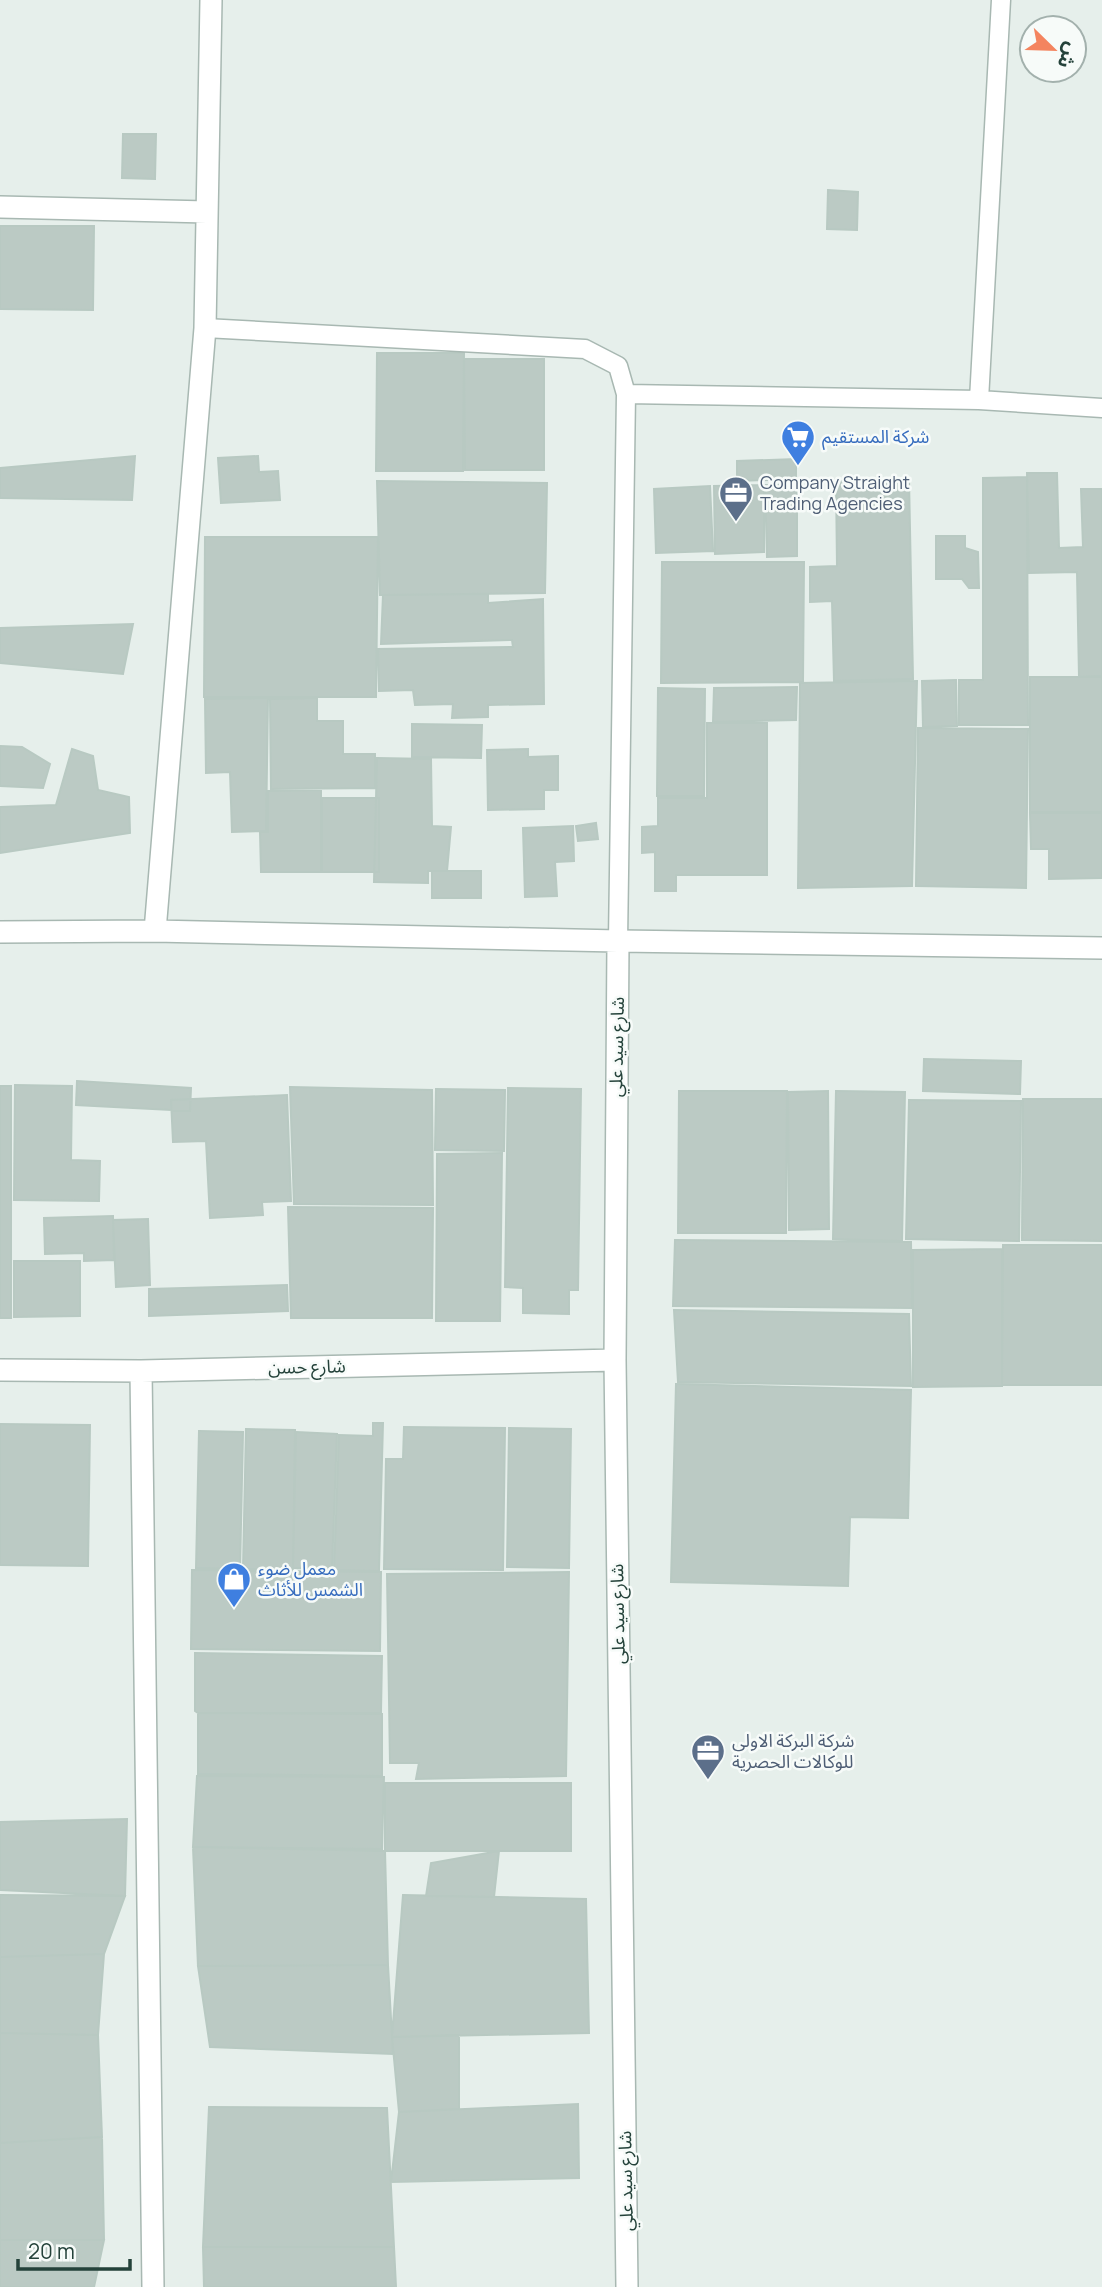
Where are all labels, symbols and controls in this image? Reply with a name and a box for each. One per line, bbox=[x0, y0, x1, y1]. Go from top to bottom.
north arrow bbox=[1018, 14, 1088, 84]
text: ش bbox=[1052, 39, 1086, 73]
supermarket icon: شركة المستقيم bbox=[779, 418, 817, 467]
place label: شركة المستقيم bbox=[822, 424, 929, 450]
place label: Company Straight Trading Agencies bbox=[760, 470, 910, 515]
office icon: Company Straight Trading Agencies bbox=[717, 474, 755, 523]
street label: شارع سيد علي bbox=[603, 997, 632, 1097]
street label: شارع حسن bbox=[268, 1353, 346, 1382]
place label: معمل ضوء الشمس للأثاث bbox=[258, 1556, 363, 1601]
shop icon: معمل ضوء الشمس للأثاث bbox=[215, 1560, 253, 1609]
street label: شارع سيد علي bbox=[604, 1564, 633, 1664]
place label: شركة البركة الاولى للوكالات الحصرية bbox=[732, 1728, 854, 1773]
office icon: شركة البركة الاولى للوكالات الحصرية bbox=[689, 1732, 727, 1781]
street label: شارع سيد علي bbox=[612, 2131, 641, 2231]
scale bar bbox=[18, 2228, 130, 2272]
text: 20 m bbox=[28, 2237, 75, 2265]

